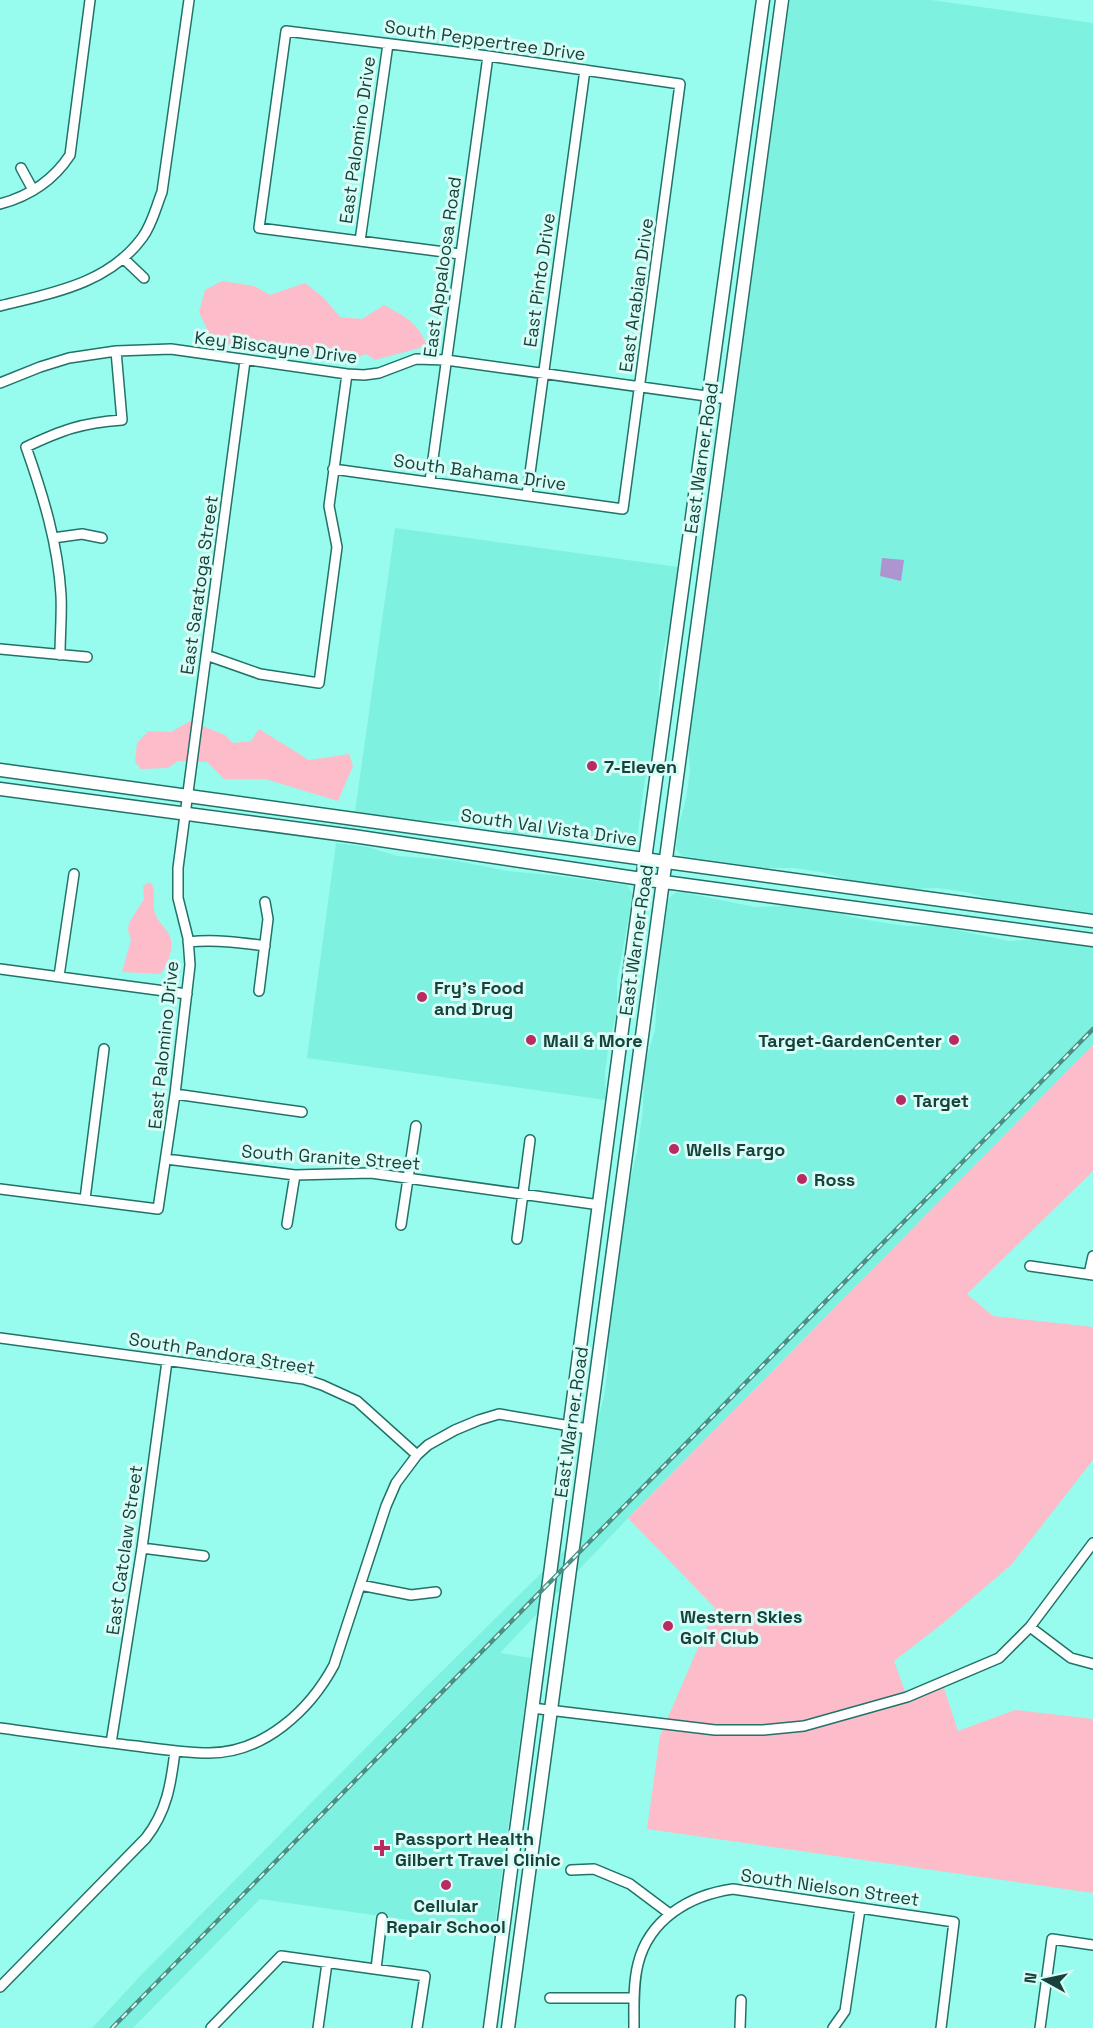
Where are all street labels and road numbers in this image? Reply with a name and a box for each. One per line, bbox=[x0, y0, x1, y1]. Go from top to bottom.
street label: South Peppertree Drive bbox=[383, 15, 587, 65]
street label: East Palomino Drive bbox=[334, 55, 380, 225]
street label: East Appaloosa Road bbox=[418, 175, 466, 359]
street label: East Pinto Drive bbox=[518, 211, 560, 349]
street label: East Arabian Drive bbox=[614, 216, 658, 374]
street label: Key Biscayne Drive bbox=[193, 326, 359, 368]
street label: East Warner Road bbox=[679, 381, 723, 535]
street label: South Bahama Drive bbox=[392, 448, 568, 496]
street label: East Saratoga Street bbox=[175, 494, 223, 676]
street label: South Val Vista Drive bbox=[459, 803, 639, 851]
street label: East Warner Road bbox=[614, 863, 658, 1017]
street label: East Palomino Drive bbox=[143, 960, 183, 1130]
street label: South Granite Street bbox=[241, 1139, 421, 1175]
street label: South Pandora Street bbox=[127, 1327, 317, 1379]
street label: East Warner Road bbox=[549, 1345, 593, 1499]
street label: East Catclaw Street bbox=[101, 1464, 147, 1636]
street label: South Nielson Street bbox=[739, 1863, 921, 1911]

